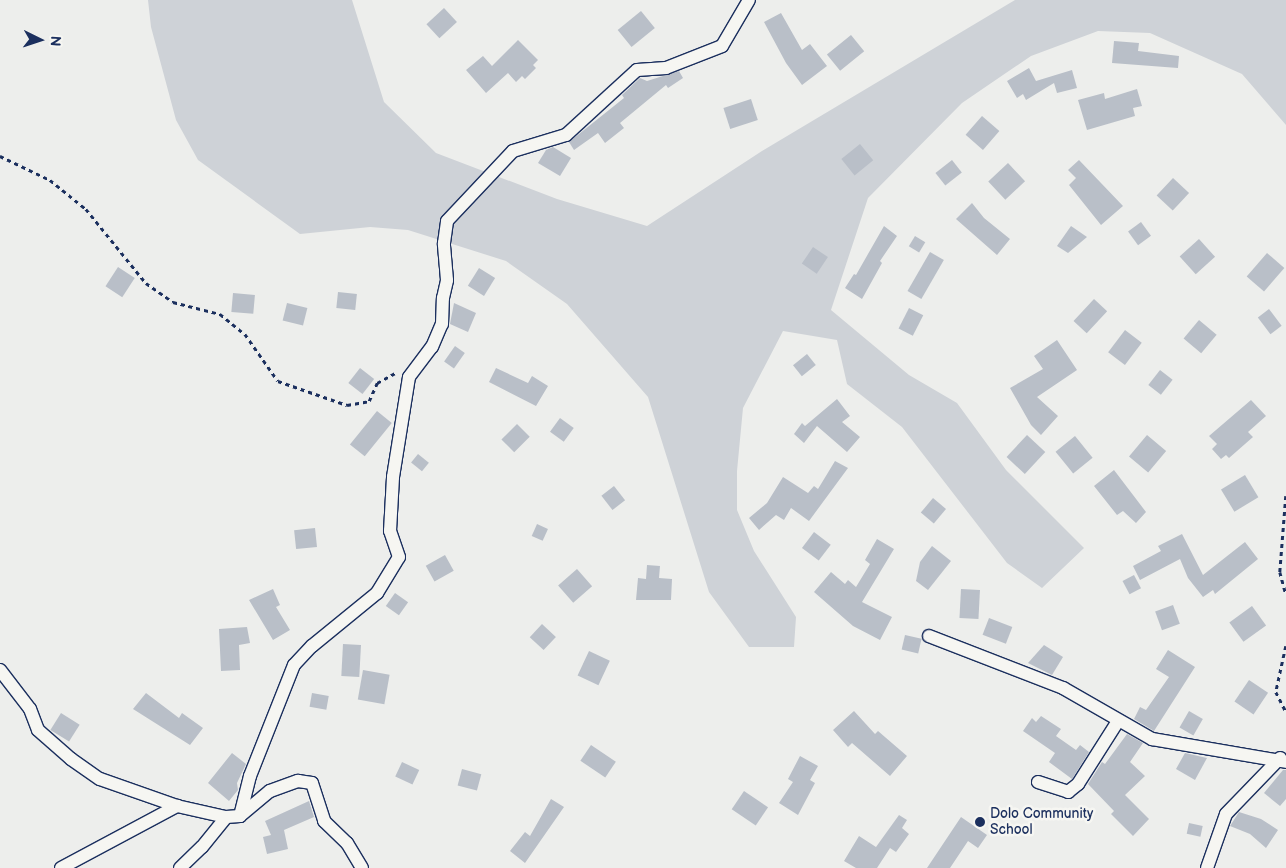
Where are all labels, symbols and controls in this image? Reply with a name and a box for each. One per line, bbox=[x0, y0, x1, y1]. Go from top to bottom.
north arrow bbox=[15, 15, 65, 65]
text: N bbox=[47, 35, 64, 47]
place label: Dolo Community School bbox=[990, 806, 1093, 839]
marker: Dolo Community School bbox=[974, 816, 986, 828]

